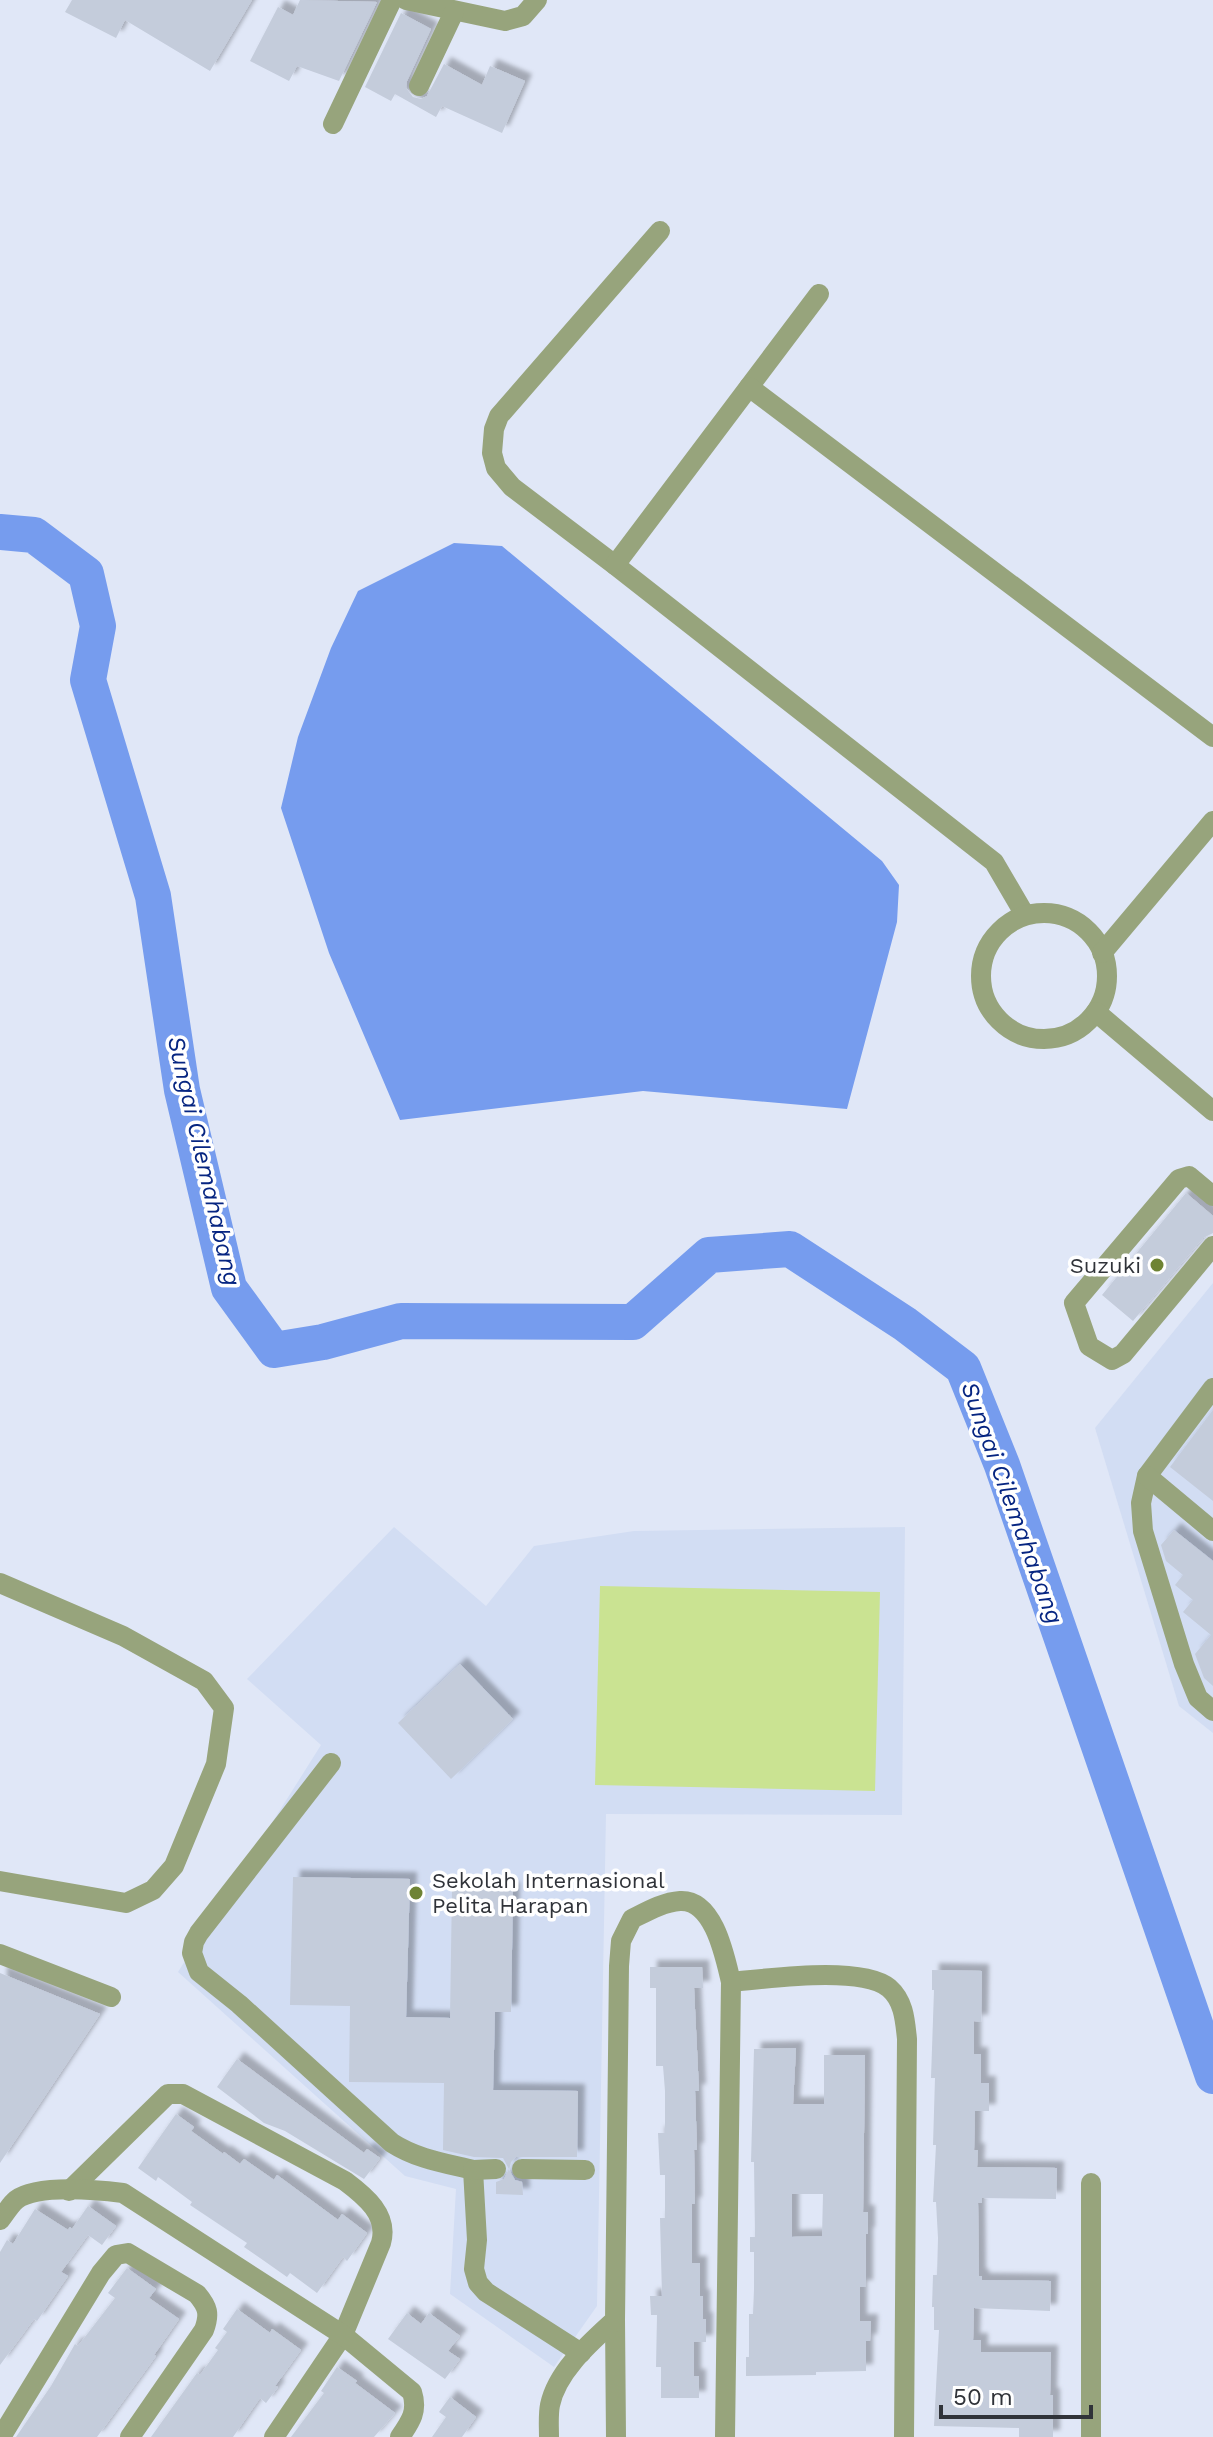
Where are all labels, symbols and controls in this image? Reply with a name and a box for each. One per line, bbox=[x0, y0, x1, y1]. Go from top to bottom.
water label: Sungai Cilemahabang bbox=[162, 1033, 246, 1289]
place label: Suzuki bbox=[1070, 1253, 1141, 1278]
marker: Suzuki bbox=[1148, 1256, 1166, 1274]
water label: Sungai Cilemahabang bbox=[955, 1378, 1069, 1628]
place label: Sekolah Internasional Pelita Harapan bbox=[432, 1868, 665, 1918]
marker: Sekolah Internasional Pelita Harapan bbox=[407, 1884, 425, 1902]
scale bar bbox=[941, 2369, 1091, 2419]
text: 50 m bbox=[953, 2383, 1013, 2411]

